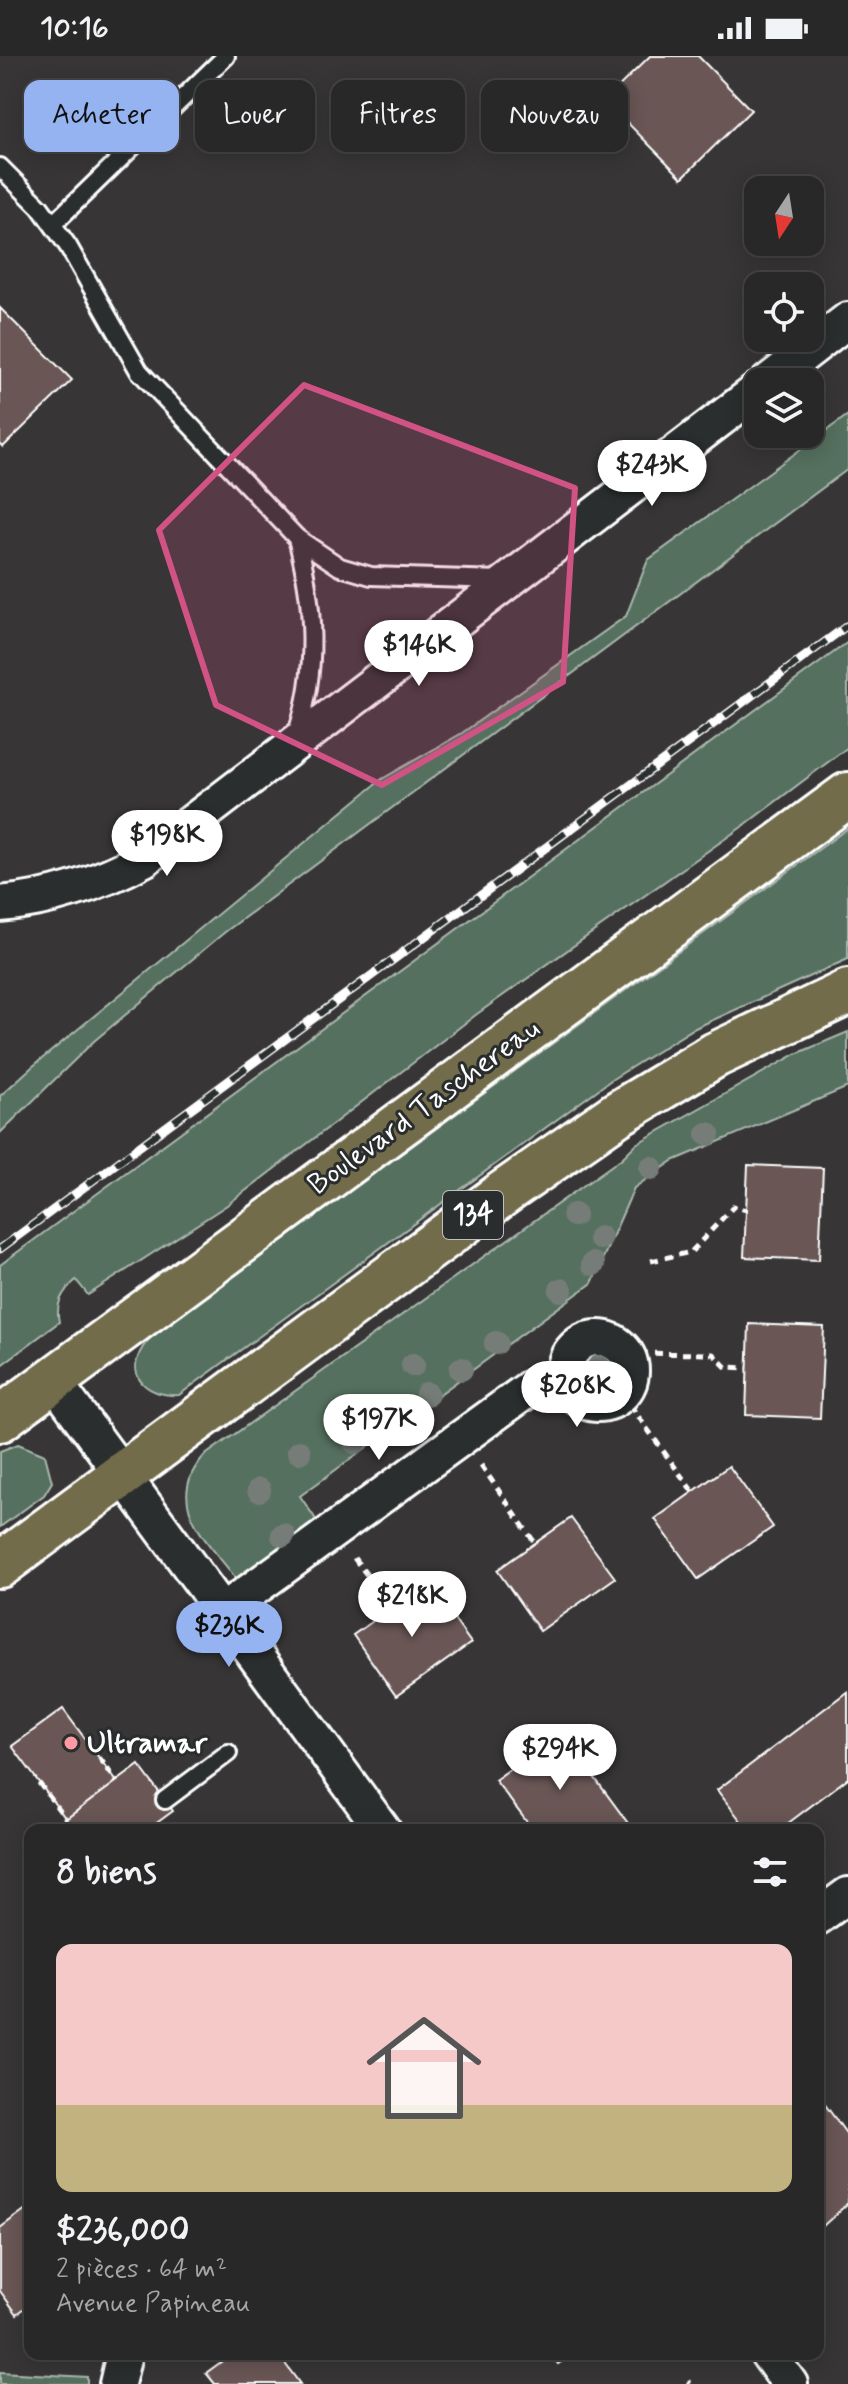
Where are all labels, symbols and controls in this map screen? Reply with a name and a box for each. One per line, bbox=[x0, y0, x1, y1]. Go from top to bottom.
text: 10:16 bbox=[40, 9, 109, 48]
chip: Acheter bbox=[24, 80, 179, 152]
chip: Louer bbox=[195, 80, 315, 152]
chip: Filtres bbox=[331, 80, 465, 152]
chip: Nouveau bbox=[481, 80, 628, 152]
north arrow bbox=[744, 176, 824, 256]
map controls bbox=[744, 176, 824, 448]
button: locate bbox=[744, 272, 824, 352]
button: layers bbox=[744, 368, 824, 448]
pin: $243K bbox=[596, 440, 708, 508]
text: $243K bbox=[616, 449, 688, 483]
pin: $146K bbox=[363, 620, 475, 688]
text: $146K bbox=[382, 629, 456, 663]
pin: $198K bbox=[111, 810, 223, 878]
text: $198K bbox=[130, 819, 204, 853]
street label: Boulevard Taschereau bbox=[300, 1010, 548, 1204]
road number: 134 bbox=[443, 1191, 503, 1239]
pin: $208K bbox=[521, 1361, 633, 1429]
text: $208K bbox=[539, 1370, 615, 1404]
pin: $197K bbox=[323, 1394, 435, 1462]
text: $197K bbox=[341, 1403, 417, 1437]
pin: $218K bbox=[356, 1571, 468, 1639]
text: $218K bbox=[376, 1580, 448, 1614]
pin: $236K bbox=[173, 1601, 285, 1669]
text: $236K bbox=[194, 1610, 264, 1644]
place label: Ultramar bbox=[87, 1724, 209, 1763]
pin: $294K bbox=[504, 1724, 616, 1792]
text: $294K bbox=[521, 1733, 599, 1767]
marker: Ultramar bbox=[62, 1734, 80, 1752]
text: 8 biens bbox=[56, 1850, 157, 1895]
icon: filters bbox=[748, 1850, 792, 1894]
icon: home bbox=[352, 1996, 496, 2140]
text: $236,000 bbox=[56, 2208, 189, 2253]
text: 2 pièces · 64 m² bbox=[56, 2253, 227, 2287]
text: Avenue Papineau bbox=[56, 2287, 250, 2321]

